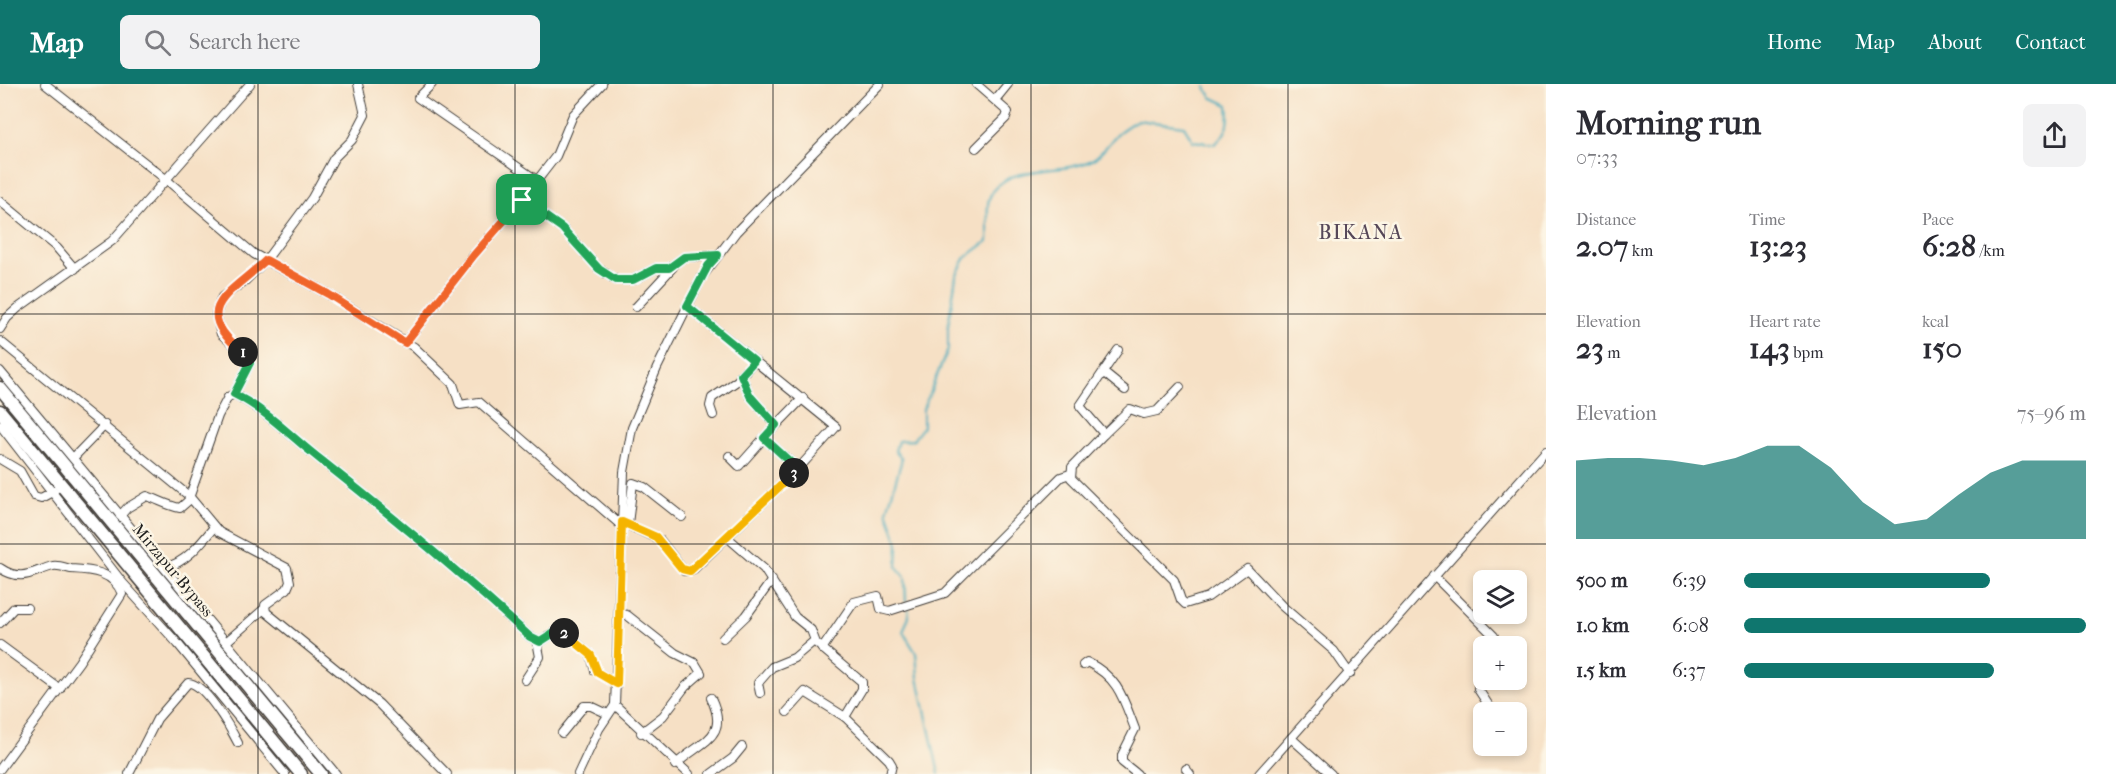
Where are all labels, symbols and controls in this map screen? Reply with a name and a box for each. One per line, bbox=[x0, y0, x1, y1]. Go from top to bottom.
search box bbox=[120, 15, 540, 69]
text: Map bbox=[30, 26, 84, 59]
icon: search bbox=[141, 26, 174, 59]
text: Search here bbox=[189, 29, 300, 55]
text: Home bbox=[1767, 30, 1822, 54]
text: Map bbox=[1855, 30, 1895, 54]
text: About bbox=[1928, 30, 1982, 54]
text: Contact bbox=[2015, 30, 2086, 54]
text: Morning run bbox=[1576, 104, 1761, 143]
button: share bbox=[2023, 104, 2086, 167]
text: 07:33 bbox=[1576, 146, 1618, 169]
pin bbox=[496, 174, 547, 225]
icon: arrive bbox=[505, 183, 538, 216]
text: Distance bbox=[1576, 210, 1636, 229]
text: Time bbox=[1749, 210, 1785, 229]
text: Pace bbox=[1922, 210, 1954, 229]
district label: BIKANA bbox=[1319, 221, 1404, 244]
text: 2.07 bbox=[1576, 229, 1628, 264]
text: 13:23 bbox=[1749, 229, 1807, 264]
text: 6:28 bbox=[1922, 229, 1976, 264]
text: km bbox=[1628, 241, 1653, 260]
text: /km bbox=[1976, 241, 2005, 260]
text: Elevation bbox=[1576, 312, 1641, 331]
text: Heart rate bbox=[1749, 312, 1821, 331]
text: kcal bbox=[1922, 312, 1949, 331]
text: 23 bbox=[1576, 331, 1604, 366]
text: 143 bbox=[1749, 331, 1790, 366]
text: 150 bbox=[1922, 331, 1962, 366]
pin: 1 bbox=[228, 337, 258, 367]
text: 1 bbox=[240, 342, 246, 361]
text: m bbox=[1604, 343, 1620, 362]
text: bpm bbox=[1790, 343, 1823, 362]
text: Elevation bbox=[1576, 402, 1657, 425]
text: 75–96 m bbox=[2017, 402, 2086, 425]
pin: 3 bbox=[779, 458, 809, 488]
text: 3 bbox=[791, 463, 797, 482]
street label: Mirzapur Bypass bbox=[129, 520, 217, 620]
text: 500 m bbox=[1576, 569, 1628, 592]
text: 6:39 bbox=[1672, 569, 1706, 592]
map controls bbox=[1473, 570, 1527, 756]
button: layers bbox=[1473, 570, 1527, 624]
text: 1.0 km bbox=[1576, 614, 1629, 637]
text: 6:08 bbox=[1672, 614, 1709, 637]
pin: 2 bbox=[549, 618, 579, 648]
text: 2 bbox=[560, 623, 568, 642]
button: + bbox=[1473, 636, 1527, 690]
text: 1.5 km bbox=[1576, 659, 1626, 682]
text: 6:37 bbox=[1672, 659, 1706, 682]
button: − bbox=[1473, 702, 1527, 756]

